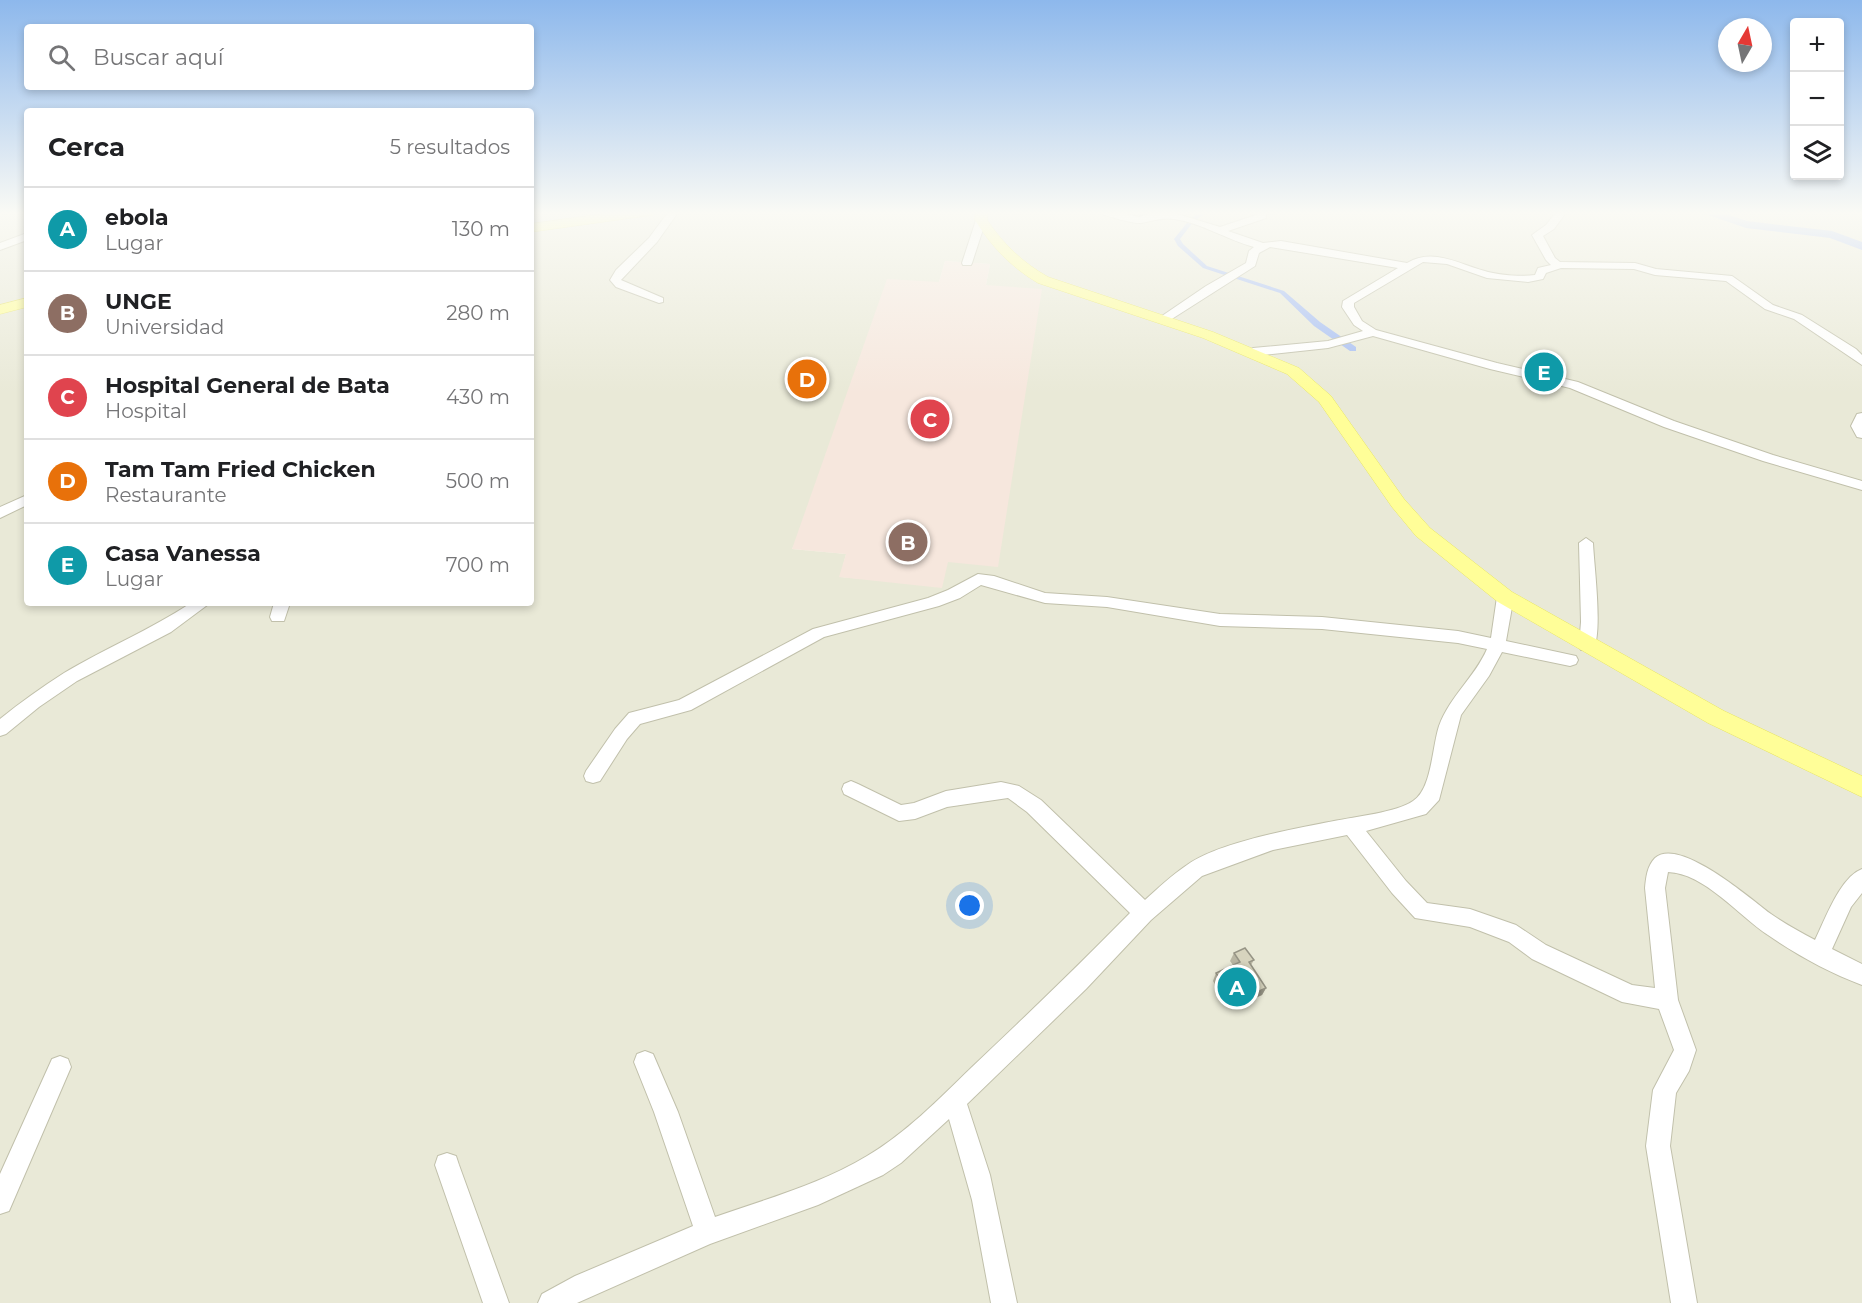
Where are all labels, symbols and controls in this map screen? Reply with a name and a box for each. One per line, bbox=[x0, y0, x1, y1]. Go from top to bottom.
north arrow bbox=[1718, 18, 1772, 72]
map controls bbox=[1790, 18, 1844, 180]
button: + bbox=[1790, 18, 1844, 72]
search box bbox=[24, 24, 534, 90]
icon: search bbox=[45, 41, 78, 74]
text: Buscar aquí bbox=[93, 44, 224, 71]
button: − bbox=[1790, 72, 1844, 126]
button: layers bbox=[1790, 126, 1844, 180]
text: Cerca bbox=[48, 131, 125, 163]
text: 5 resultados bbox=[390, 135, 510, 159]
text: ebola bbox=[105, 204, 169, 231]
text: A bbox=[60, 217, 75, 241]
text: 130 m bbox=[452, 217, 510, 241]
text: Lugar bbox=[105, 231, 164, 255]
text: UNGE bbox=[105, 288, 172, 315]
text: B bbox=[60, 301, 75, 325]
text: 280 m bbox=[446, 301, 510, 325]
text: Universidad bbox=[105, 315, 224, 339]
pin: E bbox=[1524, 350, 1564, 394]
pin: D bbox=[788, 356, 826, 401]
text: Hospital General de Bata bbox=[105, 372, 390, 399]
text: C bbox=[60, 385, 75, 409]
text: 430 m bbox=[446, 385, 510, 409]
pin: C bbox=[910, 396, 950, 442]
text: Hospital bbox=[105, 399, 187, 423]
text: Tam Tam Fried Chicken bbox=[105, 456, 376, 483]
text: D bbox=[59, 469, 76, 493]
text: 500 m bbox=[446, 469, 510, 493]
text: Restaurante bbox=[105, 483, 227, 507]
pin: B bbox=[888, 520, 928, 564]
text: Casa Vanessa bbox=[105, 540, 261, 567]
text: E bbox=[61, 553, 74, 577]
text: 700 m bbox=[446, 553, 510, 577]
text: Lugar bbox=[105, 567, 164, 591]
your location bbox=[955, 891, 984, 920]
pin: A bbox=[1218, 964, 1256, 1010]

